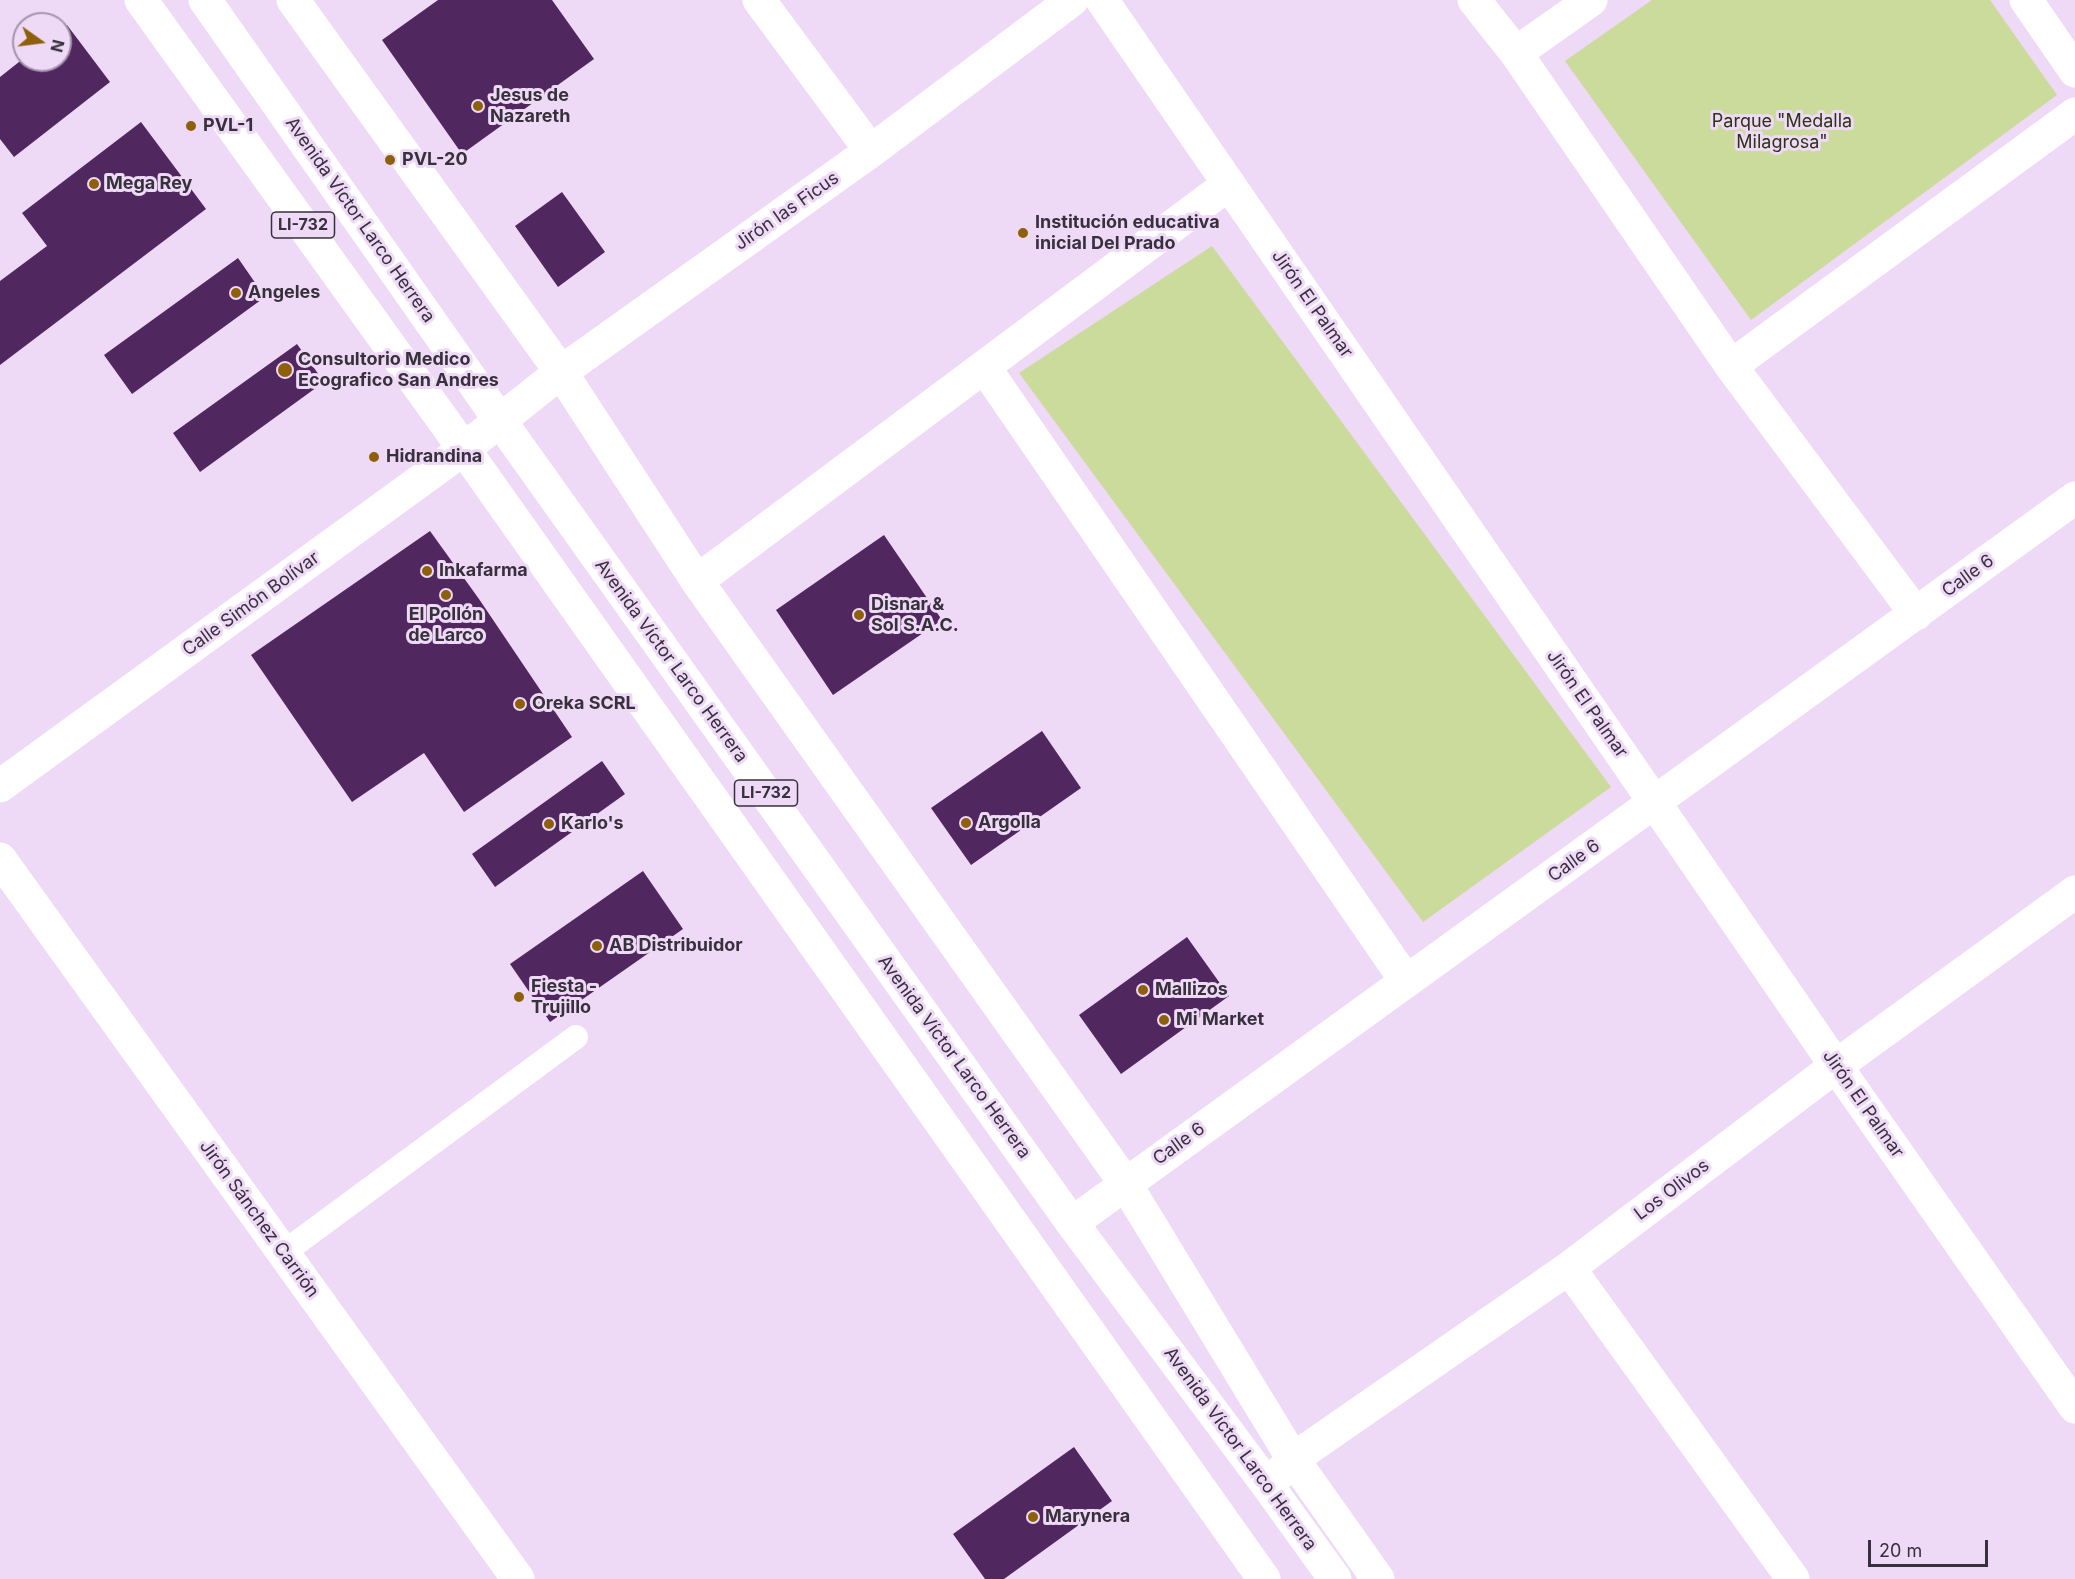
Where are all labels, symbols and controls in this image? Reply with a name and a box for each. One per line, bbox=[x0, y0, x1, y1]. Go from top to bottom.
north arrow bbox=[12, 12, 72, 72]
text: N bbox=[46, 38, 69, 54]
place label: Jesus de Nazareth bbox=[490, 85, 570, 128]
marker: Jesus de Nazareth bbox=[471, 99, 485, 113]
park label: Parque "Medalla Milagrosa" bbox=[1712, 111, 1852, 154]
street label: Avenida Víctor Larco Herrera bbox=[281, 113, 439, 327]
place label: PVL-1 bbox=[203, 115, 253, 137]
marker: PVL-1 bbox=[184, 119, 198, 133]
place label: PVL-20 bbox=[402, 149, 468, 171]
marker: PVL-20 bbox=[383, 153, 397, 167]
street label: Jirón las Ficus bbox=[731, 167, 843, 255]
place label: Mega Rey bbox=[106, 173, 192, 195]
marker: Mega Rey bbox=[87, 177, 101, 191]
road number: LI-732 bbox=[272, 212, 334, 238]
place label: Institución educativa inicial Del Prado bbox=[1035, 212, 1220, 254]
marker: Institución educativa inicial Del Prado bbox=[1016, 226, 1030, 240]
street label: Jirón El Palmar bbox=[1267, 246, 1357, 362]
place label: Angeles bbox=[248, 282, 320, 304]
marker: Angeles bbox=[229, 286, 243, 300]
place label: Consultorio Medico Ecografico San Andres bbox=[298, 349, 499, 392]
marker: Consultorio Medico Ecografico San Andres bbox=[276, 361, 294, 379]
place label: Hidrandina bbox=[386, 446, 482, 468]
marker: Hidrandina bbox=[367, 450, 381, 464]
street label: Calle Simón Bolívar bbox=[178, 547, 324, 661]
street label: Calle 6 bbox=[1938, 550, 1998, 602]
street label: Avenida Víctor Larco Herrera bbox=[590, 555, 752, 767]
place label: Inkafarma bbox=[439, 560, 528, 582]
marker: Inkafarma bbox=[420, 564, 434, 578]
marker: El Pollón de Larco bbox=[439, 588, 453, 602]
place label: Disnar & Sol S.A.C. bbox=[871, 594, 959, 636]
place label: El Pollón de Larco bbox=[408, 604, 484, 646]
marker: Disnar & Sol S.A.C. bbox=[852, 608, 866, 622]
street label: Jirón El Palmar bbox=[1542, 646, 1632, 762]
place label: Oreka SCRL bbox=[532, 693, 636, 715]
marker: Oreka SCRL bbox=[513, 697, 527, 711]
road number: LI-732 bbox=[734, 780, 798, 806]
place label: Argolla bbox=[978, 812, 1041, 834]
place label: Karlo's bbox=[561, 813, 624, 835]
marker: Argolla bbox=[959, 816, 973, 830]
marker: Karlo's bbox=[542, 817, 556, 831]
street label: Calle 6 bbox=[1544, 835, 1604, 887]
place label: AB Distribuidor bbox=[609, 935, 743, 957]
marker: AB Distribuidor bbox=[590, 939, 604, 953]
street label: Avenida Víctor Larco Herrera bbox=[873, 951, 1035, 1163]
place label: Fiesta - Trujillo bbox=[531, 976, 597, 1018]
place label: Mallizos bbox=[1155, 979, 1228, 1001]
marker: Mallizos bbox=[1136, 983, 1150, 997]
marker: Fiesta - Trujillo bbox=[512, 990, 526, 1004]
place label: Mi Market bbox=[1176, 1009, 1264, 1031]
marker: Mi Market bbox=[1157, 1013, 1171, 1027]
street label: Jirón El Palmar bbox=[1818, 1046, 1908, 1162]
street label: Calle 6 bbox=[1149, 1118, 1209, 1170]
street label: Jirón Sánchez Carrión bbox=[195, 1136, 323, 1302]
street label: Los Olivos bbox=[1630, 1155, 1714, 1225]
street label: Avenida Víctor Larco Herrera bbox=[1159, 1343, 1321, 1555]
place label: Marynera bbox=[1045, 1506, 1130, 1528]
marker: Marynera bbox=[1026, 1510, 1040, 1524]
scale bar bbox=[1871, 1528, 1991, 1566]
text: 20 m bbox=[1879, 1540, 1922, 1561]

